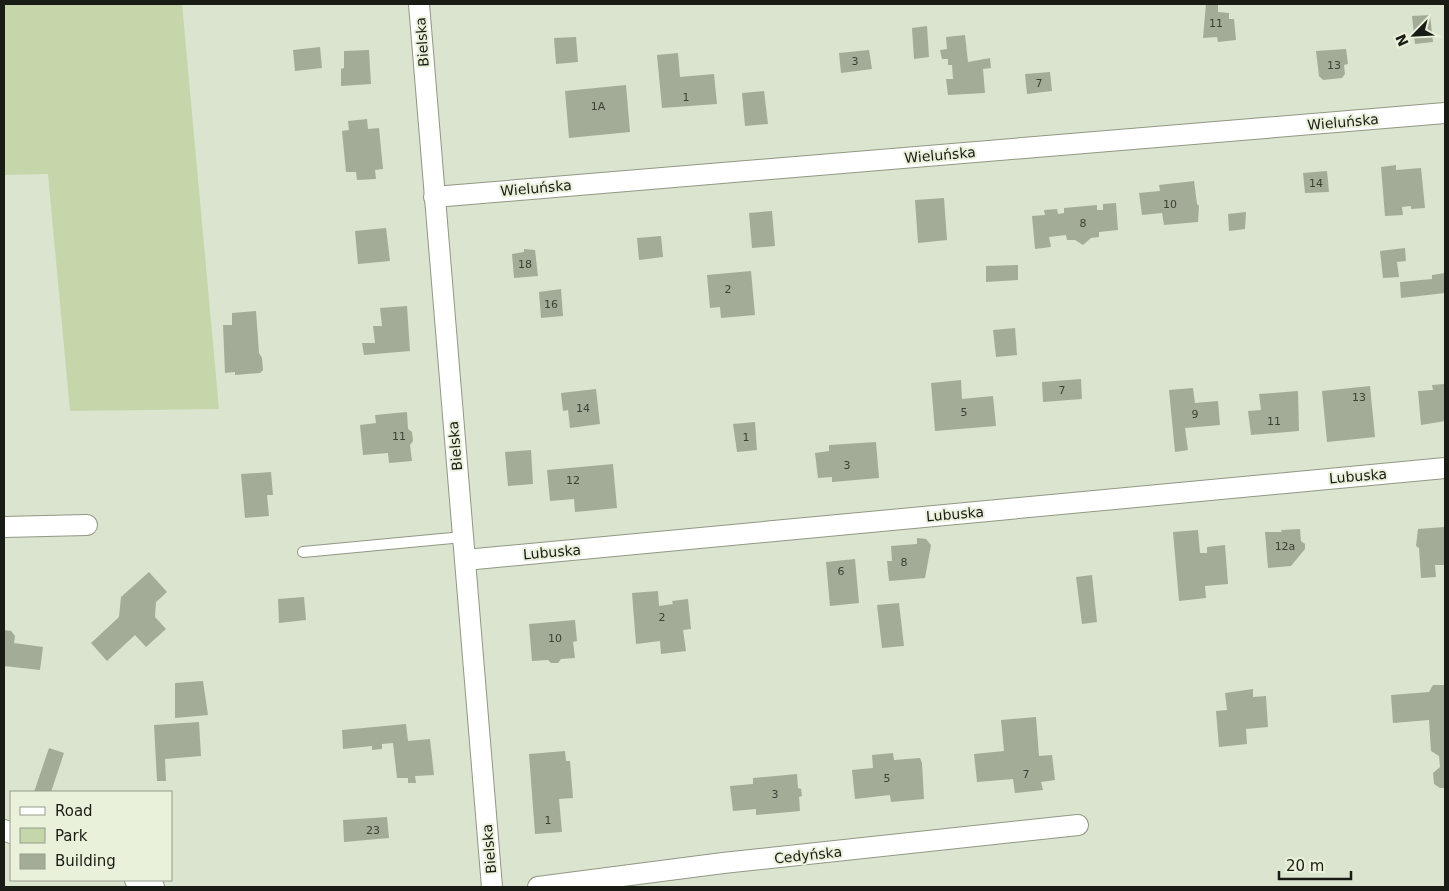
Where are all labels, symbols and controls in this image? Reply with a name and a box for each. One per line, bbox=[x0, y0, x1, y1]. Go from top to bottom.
north arrow bbox=[1389, 10, 1439, 60]
street label: Bielska bbox=[412, 17, 432, 67]
house number: 11 bbox=[1209, 17, 1223, 30]
text: N bbox=[1392, 32, 1412, 49]
house number: 3 bbox=[852, 55, 859, 68]
house number: 13 bbox=[1327, 59, 1341, 72]
house number: 7 bbox=[1036, 77, 1043, 90]
house number: 1 bbox=[683, 91, 690, 104]
house number: 1A bbox=[591, 100, 606, 113]
street label: Wieluńska bbox=[1307, 111, 1379, 133]
street label: Wieluńska bbox=[904, 144, 976, 166]
street label: Wieluńska bbox=[500, 177, 572, 199]
house number: 14 bbox=[1309, 177, 1323, 190]
house number: 10 bbox=[1163, 198, 1177, 211]
house number: 8 bbox=[1080, 217, 1087, 230]
house number: 18 bbox=[518, 258, 532, 271]
house number: 2 bbox=[725, 283, 732, 296]
house number: 16 bbox=[544, 298, 558, 311]
house number: 7 bbox=[1059, 384, 1066, 397]
house number: 13 bbox=[1352, 391, 1366, 404]
house number: 14 bbox=[576, 402, 590, 415]
house number: 5 bbox=[961, 406, 968, 419]
house number: 9 bbox=[1192, 408, 1199, 421]
house number: 11 bbox=[1267, 415, 1281, 428]
street label: Bielska bbox=[445, 421, 465, 471]
house number: 11 bbox=[392, 430, 406, 443]
house number: 1 bbox=[743, 431, 750, 444]
house number: 3 bbox=[844, 459, 851, 472]
street label: Lubuska bbox=[1328, 466, 1388, 486]
house number: 12 bbox=[566, 474, 580, 487]
street label: Lubuska bbox=[925, 504, 985, 524]
house number: 12a bbox=[1275, 540, 1295, 553]
street label: Lubuska bbox=[522, 542, 582, 562]
house number: 8 bbox=[901, 556, 908, 569]
house number: 6 bbox=[838, 565, 845, 578]
house number: 2 bbox=[659, 611, 666, 624]
house number: 10 bbox=[548, 632, 562, 645]
house number: 7 bbox=[1023, 768, 1030, 781]
house number: 5 bbox=[884, 772, 891, 785]
house number: 3 bbox=[772, 788, 779, 801]
legend bbox=[10, 791, 172, 881]
text: Road bbox=[55, 802, 93, 820]
house number: 1 bbox=[545, 814, 552, 827]
house number: 23 bbox=[366, 824, 380, 837]
street label: Bielska bbox=[479, 824, 499, 874]
text: Park bbox=[55, 827, 88, 845]
street label: Cedyńska bbox=[773, 843, 843, 867]
scale bar bbox=[1279, 848, 1352, 880]
text: Building bbox=[55, 852, 116, 870]
text: 20 m bbox=[1286, 857, 1324, 875]

